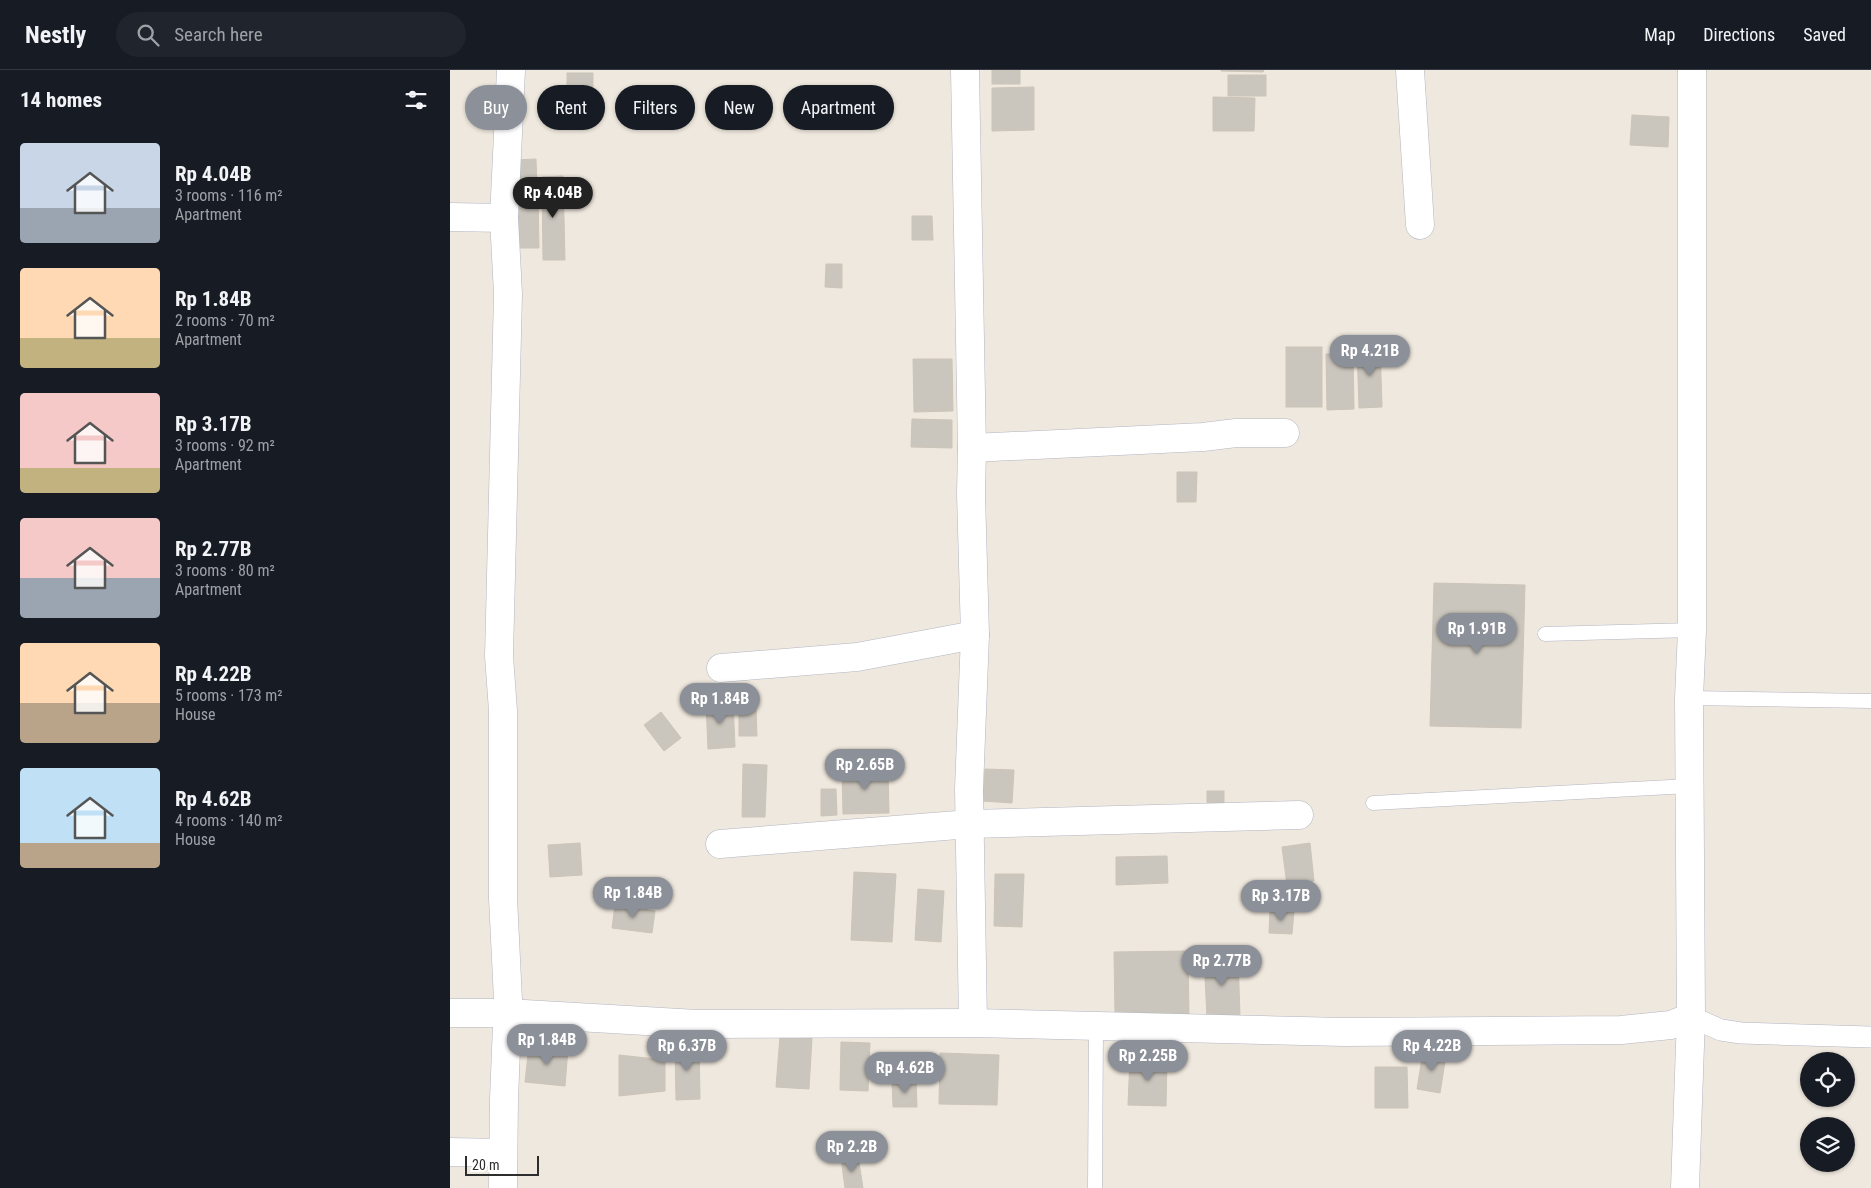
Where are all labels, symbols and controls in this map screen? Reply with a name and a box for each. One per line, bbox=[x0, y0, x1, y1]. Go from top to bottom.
search box bbox=[116, 12, 466, 57]
text: Nestly bbox=[25, 21, 86, 49]
icon: search bbox=[134, 21, 162, 49]
text: Search here bbox=[174, 23, 263, 46]
text: Map bbox=[1644, 24, 1675, 45]
text: Directions bbox=[1703, 24, 1775, 45]
text: Saved bbox=[1803, 24, 1846, 45]
chip: Buy bbox=[465, 85, 527, 130]
chip: Rent bbox=[537, 85, 605, 130]
chip: Filters bbox=[615, 85, 695, 130]
chip: New bbox=[705, 85, 773, 130]
chip: Apartment bbox=[783, 85, 894, 130]
icon: filters bbox=[402, 86, 430, 114]
text: 14 homes bbox=[20, 88, 102, 112]
text: Rp 4.04B bbox=[175, 162, 252, 186]
icon: home bbox=[60, 163, 120, 223]
pin: Rp 4.04B bbox=[501, 176, 605, 219]
text: Rp 4.04B bbox=[524, 183, 582, 202]
text: 3 rooms · 116 m² bbox=[175, 186, 283, 205]
text: Apartment bbox=[175, 205, 242, 224]
text: Rp 1.84B bbox=[175, 287, 252, 311]
icon: home bbox=[60, 288, 120, 348]
text: 2 rooms · 70 m² bbox=[175, 311, 275, 330]
text: Apartment bbox=[175, 330, 242, 349]
pin: Rp 4.21B bbox=[1318, 334, 1422, 377]
text: Rp 4.21B bbox=[1341, 341, 1399, 360]
text: Rp 3.17B bbox=[175, 412, 252, 436]
icon: home bbox=[60, 413, 120, 473]
text: 3 rooms · 92 m² bbox=[175, 436, 275, 455]
text: Apartment bbox=[175, 455, 242, 474]
text: Rp 2.77B bbox=[175, 537, 252, 561]
icon: home bbox=[60, 538, 120, 598]
text: 3 rooms · 80 m² bbox=[175, 561, 275, 580]
text: Apartment bbox=[175, 580, 242, 599]
pin: Rp 1.91B bbox=[1425, 612, 1529, 655]
text: Rp 1.91B bbox=[1448, 619, 1506, 638]
text: Rp 4.22B bbox=[175, 662, 252, 686]
icon: home bbox=[60, 663, 120, 723]
pin: Rp 1.84B bbox=[668, 682, 772, 725]
text: 5 rooms · 173 m² bbox=[175, 686, 283, 705]
text: Rp 1.84B bbox=[691, 689, 749, 708]
text: House bbox=[175, 705, 215, 724]
pin: Rp 2.65B bbox=[813, 748, 917, 791]
text: Rp 2.65B bbox=[836, 755, 894, 774]
text: Rp 4.62B bbox=[175, 787, 252, 811]
icon: home bbox=[60, 788, 120, 848]
text: 4 rooms · 140 m² bbox=[175, 811, 283, 830]
text: House bbox=[175, 830, 215, 849]
pin: Rp 1.84B bbox=[581, 876, 685, 919]
pin: Rp 3.17B bbox=[1229, 880, 1333, 922]
text: Rp 1.84B bbox=[604, 883, 662, 902]
text: Rp 3.17B bbox=[1252, 886, 1310, 905]
pin: Rp 2.77B bbox=[1170, 944, 1274, 987]
text: Rp 2.77B bbox=[1193, 951, 1251, 970]
pin: Rp 1.84B bbox=[495, 1024, 599, 1066]
text: Rp 1.84B bbox=[518, 1030, 576, 1049]
pin: Rp 6.37B bbox=[635, 1030, 739, 1072]
pin: Rp 4.22B bbox=[1380, 1030, 1484, 1072]
text: Rp 6.37B bbox=[658, 1036, 716, 1055]
text: Rp 4.22B bbox=[1403, 1036, 1461, 1055]
pin: Rp 2.25B bbox=[1096, 1040, 1200, 1082]
text: Rp 2.25B bbox=[1119, 1046, 1177, 1065]
pin: Rp 4.62B bbox=[853, 1052, 957, 1094]
map controls bbox=[1800, 1052, 1855, 1172]
button: locate bbox=[1800, 1052, 1855, 1107]
text: Rp 4.62B bbox=[876, 1058, 934, 1077]
button: layers bbox=[1800, 1117, 1855, 1172]
pin: Rp 2.2B bbox=[806, 1130, 898, 1173]
text: Rp 2.2B bbox=[827, 1137, 877, 1156]
scale bar bbox=[465, 1153, 539, 1176]
text: 20 m bbox=[472, 1157, 500, 1173]

